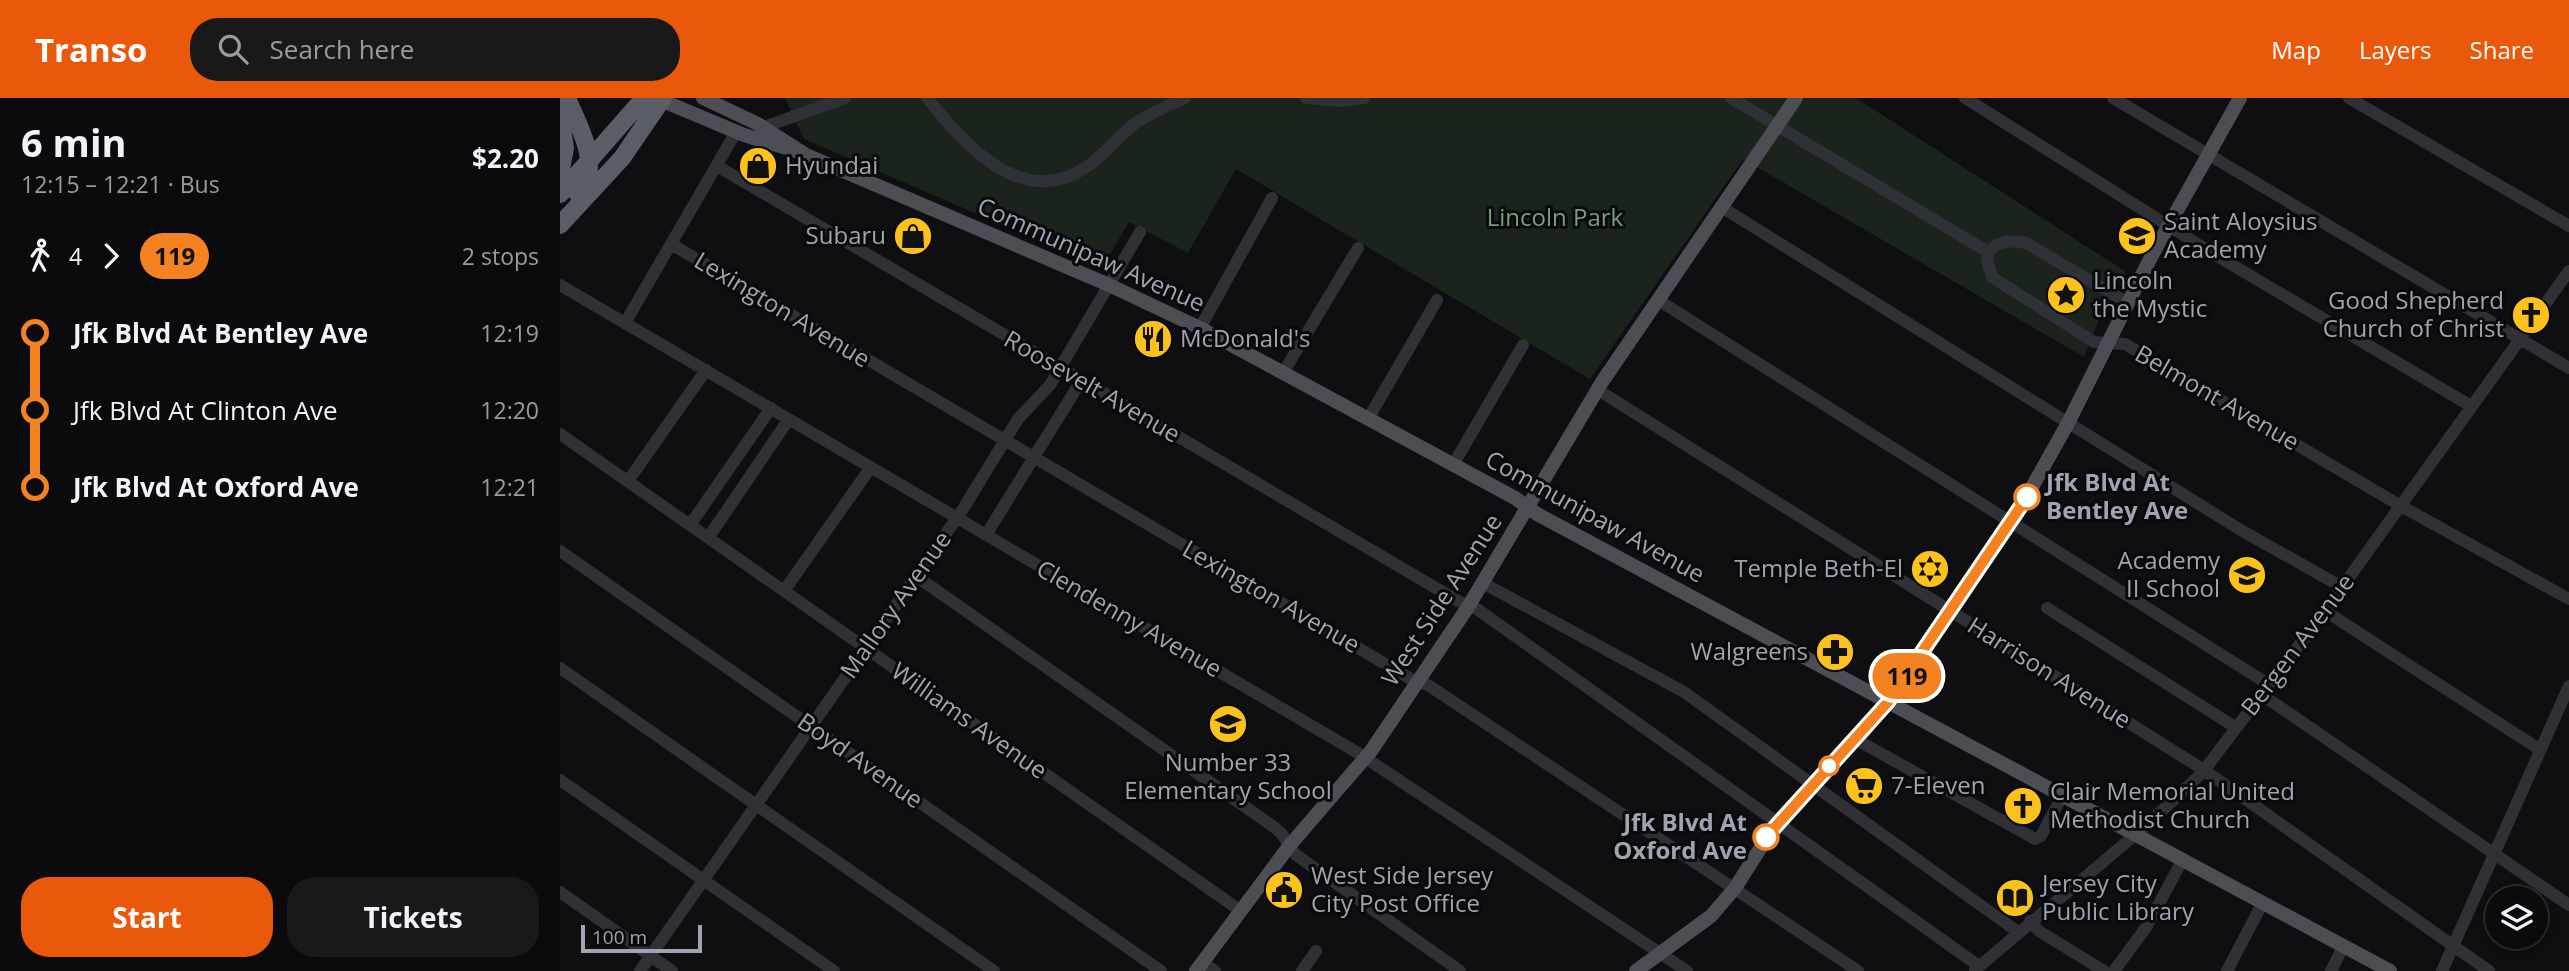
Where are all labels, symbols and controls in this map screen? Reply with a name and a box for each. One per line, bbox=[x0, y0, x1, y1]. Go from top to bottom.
search box bbox=[190, 18, 680, 81]
text: Transo bbox=[35, 27, 148, 72]
icon: search bbox=[214, 30, 252, 68]
text: Search here bbox=[270, 31, 414, 67]
text: Map bbox=[2271, 33, 2321, 66]
text: Layers bbox=[2359, 33, 2432, 66]
text: Share bbox=[2470, 33, 2534, 66]
text: 6 min bbox=[21, 116, 126, 168]
text: $2.20 bbox=[472, 140, 539, 176]
shop icon: Hyundai bbox=[737, 145, 779, 187]
place label: Hyundai bbox=[785, 148, 878, 181]
text: 12:15 – 12:21 · Bus bbox=[21, 168, 220, 200]
street label: Communipaw Avenue bbox=[973, 189, 1211, 319]
park label: Lincoln Park bbox=[1487, 200, 1624, 233]
place label: Saint Aloysius Academy bbox=[2164, 204, 2317, 265]
shop icon: Subaru bbox=[892, 215, 934, 257]
school or university icon: Saint Aloysius Academy bbox=[2116, 215, 2158, 257]
place label: Subaru bbox=[806, 218, 886, 251]
icon: walk bbox=[21, 237, 59, 275]
icon: forward bbox=[92, 237, 130, 275]
text: 119 bbox=[154, 239, 195, 272]
text: 4 bbox=[69, 240, 82, 272]
text: 2 stops bbox=[462, 240, 539, 272]
street label: Lexington Avenue bbox=[689, 243, 877, 374]
place label: Lincoln the Mystic bbox=[2093, 263, 2207, 324]
place icon: Lincoln the Mystic bbox=[2045, 274, 2087, 316]
place label: Good Shepherd Church of Christ bbox=[2323, 283, 2504, 344]
church icon: Good Shepherd Church of Christ bbox=[2510, 294, 2552, 336]
text: Jfk Blvd At Bentley Ave bbox=[73, 315, 368, 351]
text: 12:19 bbox=[480, 317, 539, 349]
restaurant icon: McDonald's bbox=[1132, 318, 1174, 360]
place label: McDonald's bbox=[1180, 321, 1310, 354]
street label: Roosevelt Avenue bbox=[999, 322, 1187, 450]
street label: Belmont Avenue bbox=[2129, 336, 2306, 457]
text: Jfk Blvd At Clinton Ave bbox=[73, 392, 338, 428]
text: 12:20 bbox=[480, 394, 539, 426]
street label: Communipaw Avenue bbox=[1480, 442, 1711, 590]
place label: Jfk Blvd At Bentley Ave bbox=[2044, 465, 2188, 526]
text: Jfk Blvd At Oxford Ave bbox=[73, 469, 359, 505]
text: 12:21 bbox=[480, 471, 539, 503]
marker: Jfk Blvd At Bentley Ave bbox=[2014, 484, 2040, 510]
street label: West Side Avenue bbox=[1373, 507, 1509, 692]
street label: Mallory Avenue bbox=[832, 524, 958, 685]
street label: Lexington Avenue bbox=[1177, 531, 1367, 660]
place label: Academy II School bbox=[2118, 543, 2221, 604]
synagogue icon: Temple Beth-El bbox=[1909, 548, 1951, 590]
street label: Clendenny Avenue bbox=[1031, 551, 1228, 684]
place label: Temple Beth-El bbox=[1734, 551, 1903, 584]
school or university icon: Academy II School bbox=[2226, 554, 2268, 596]
street label: Bergen Avenue bbox=[2233, 566, 2361, 722]
street label: Harrison Avenue bbox=[1962, 608, 2138, 735]
pharmacy icon: Walgreens bbox=[1814, 631, 1856, 673]
place label: Walgreens bbox=[1690, 634, 1808, 667]
line badge: 119 bbox=[1867, 653, 1947, 699]
street label: Williams Avenue bbox=[885, 654, 1054, 786]
text: 119 bbox=[1886, 659, 1928, 692]
school or university icon: Number 33 Elementary School bbox=[1207, 703, 1249, 745]
street label: Boyd Avenue bbox=[791, 704, 930, 815]
place label: Number 33 Elementary School bbox=[1124, 745, 1332, 806]
unlabelled marker bbox=[1819, 756, 1839, 776]
supermarket icon: 7-Eleven bbox=[1843, 765, 1885, 807]
place label: 7-Eleven bbox=[1891, 768, 1986, 801]
place label: Clair Memorial United Methodist Church bbox=[2050, 774, 2295, 835]
church icon: Clair Memorial United Methodist Church bbox=[2002, 785, 2044, 827]
place label: Jfk Blvd At Oxford Ave bbox=[1613, 805, 1747, 866]
marker: Jfk Blvd At Oxford Ave bbox=[1753, 824, 1779, 850]
place label: West Side Jersey City Post Office bbox=[1311, 858, 1494, 919]
place label: Jersey City Public Library bbox=[2040, 866, 2195, 927]
public building icon: West Side Jersey City Post Office bbox=[1263, 869, 1305, 911]
button: Start bbox=[21, 877, 273, 957]
button: Tickets bbox=[287, 877, 539, 957]
library icon: Jersey City Public Library bbox=[1994, 877, 2036, 919]
map controls bbox=[2485, 886, 2548, 949]
button: layers bbox=[2485, 886, 2548, 949]
scale bar bbox=[581, 922, 702, 954]
text: 100 m bbox=[592, 924, 647, 950]

